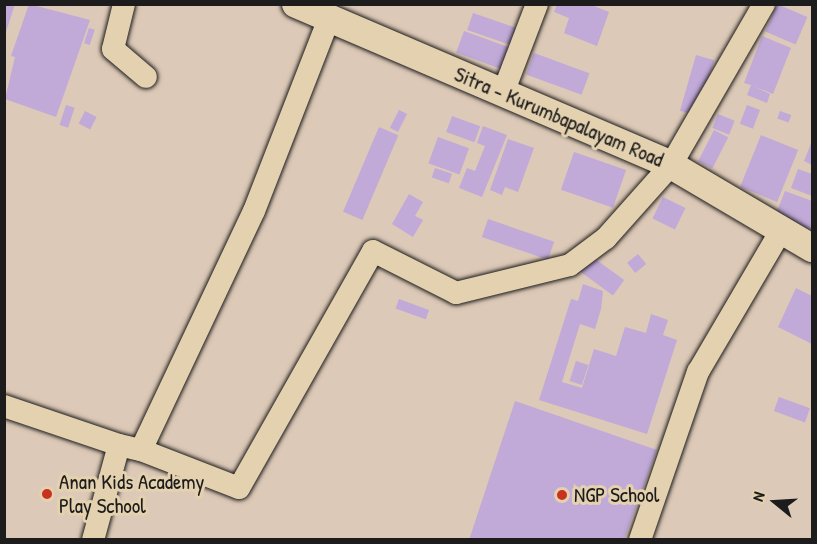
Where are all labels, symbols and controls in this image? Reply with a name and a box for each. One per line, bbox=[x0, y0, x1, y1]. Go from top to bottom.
street label: Sitra - Kurumbapalayam Road bbox=[451, 61, 667, 173]
place label: Anan Kids Academy Play School bbox=[59, 469, 204, 519]
north arrow bbox=[745, 472, 805, 532]
place label: NGP School bbox=[574, 482, 659, 508]
marker: Anan Kids Academy Play School bbox=[40, 487, 54, 501]
marker: NGP School bbox=[555, 488, 569, 502]
text: N bbox=[746, 489, 770, 504]

